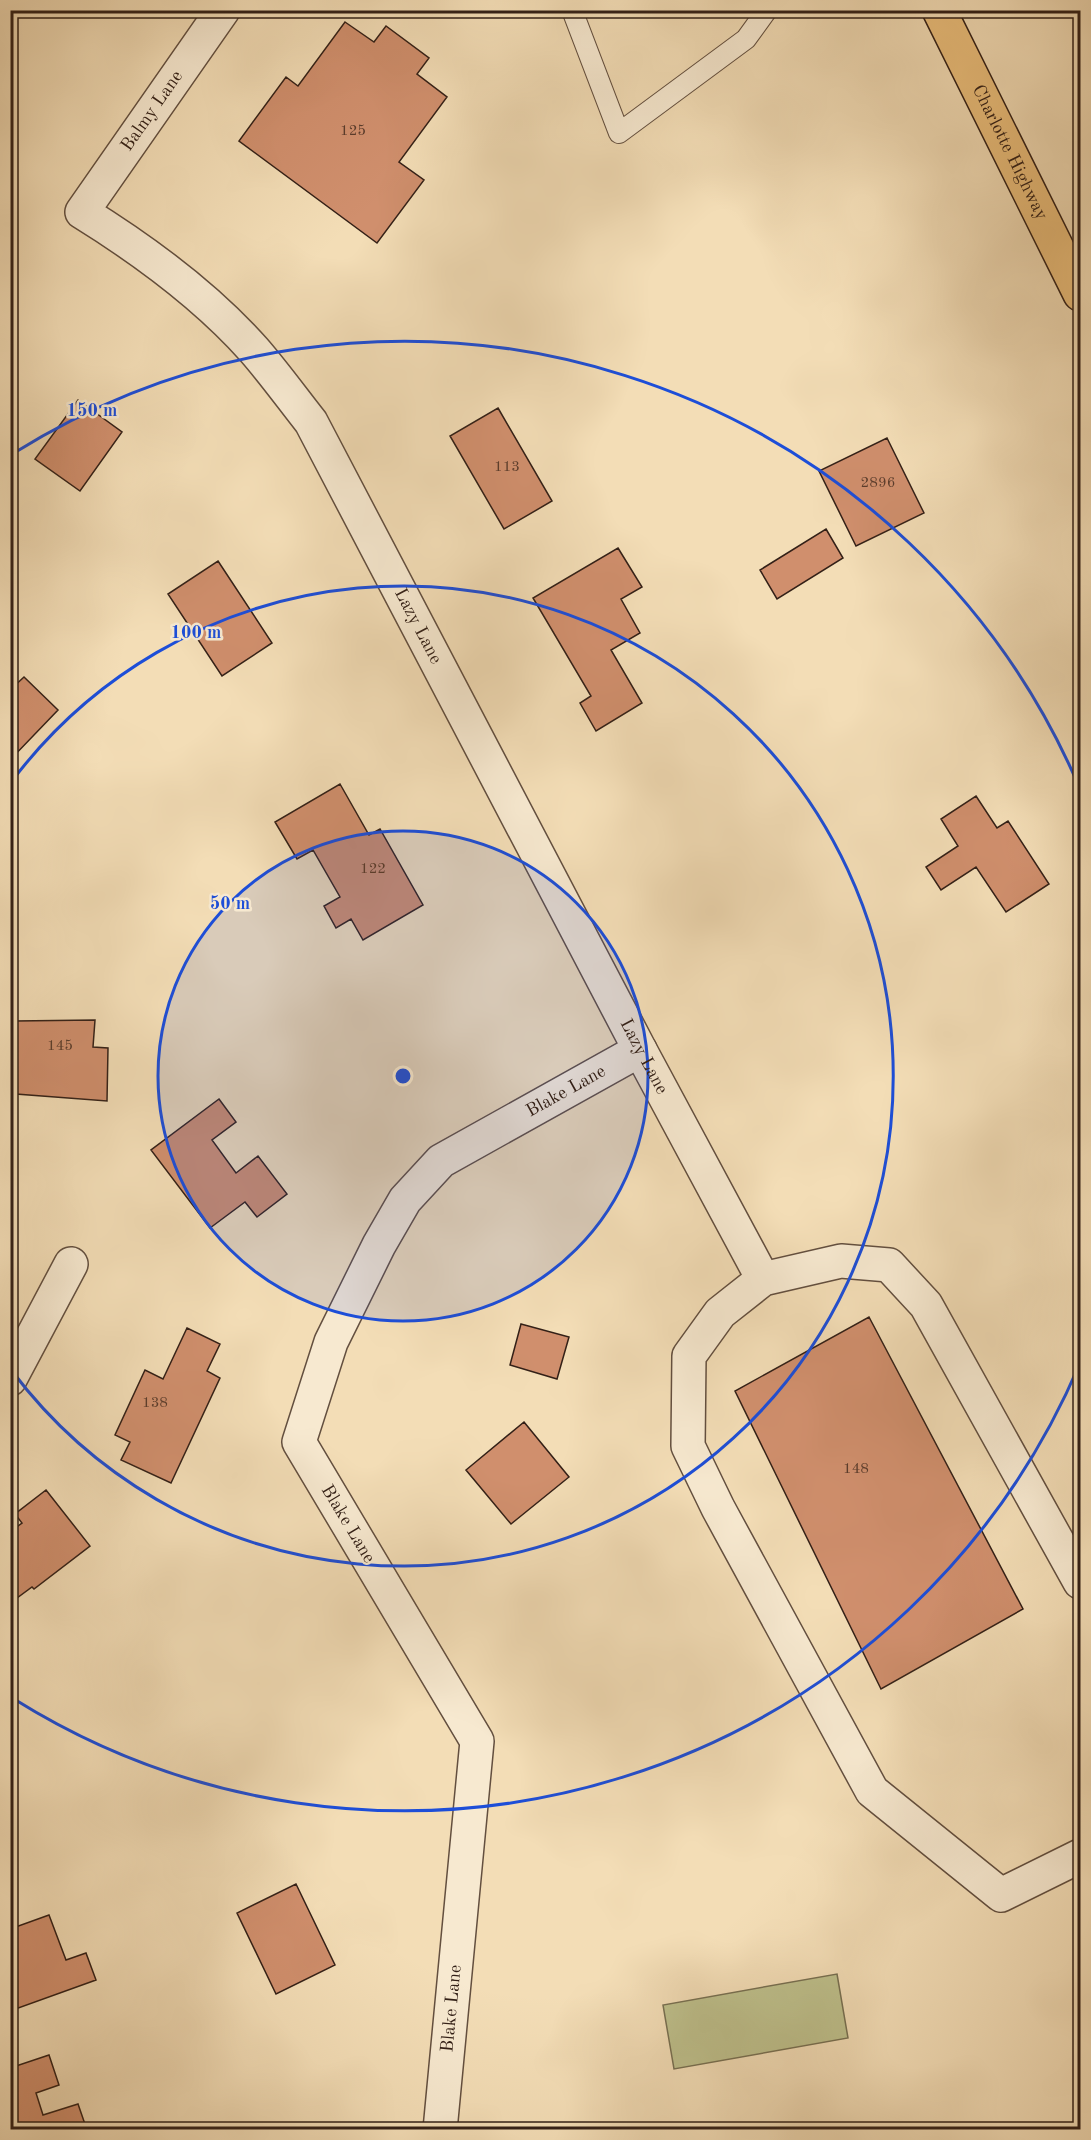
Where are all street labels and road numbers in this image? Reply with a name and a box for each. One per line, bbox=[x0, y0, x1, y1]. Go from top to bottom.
street label: Balmy Lane bbox=[118, 67, 186, 155]
street label: Charlotte Highway bbox=[969, 82, 1051, 223]
street label: Lazy Lane bbox=[391, 586, 445, 667]
street label: Lazy Lane bbox=[616, 1016, 671, 1097]
street label: Blake Lane bbox=[523, 1062, 609, 1121]
street label: Blake Lane bbox=[318, 1482, 378, 1566]
street label: Blake Lane bbox=[438, 1964, 465, 2053]

